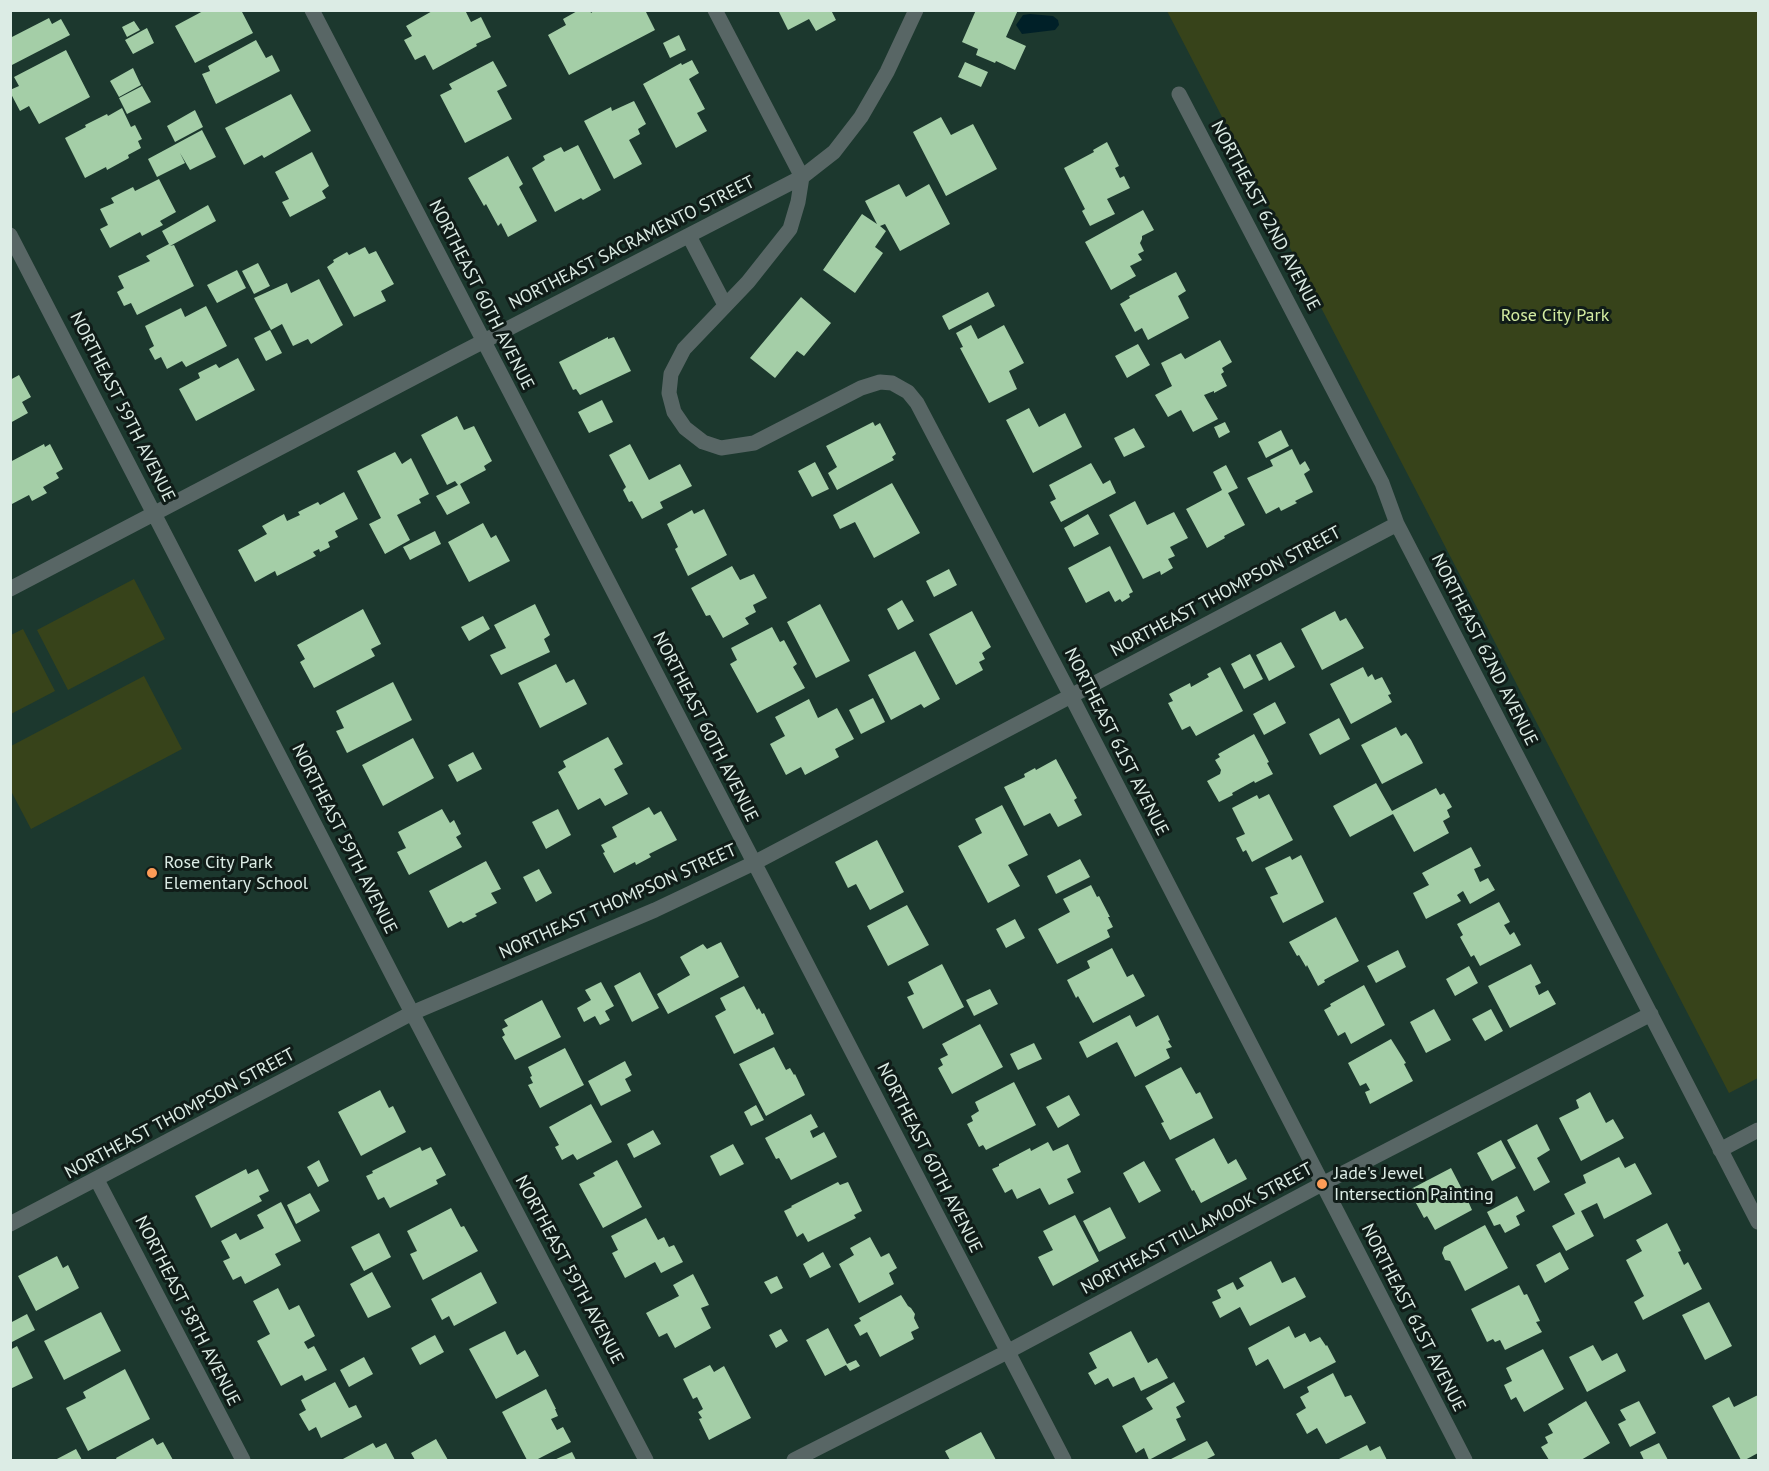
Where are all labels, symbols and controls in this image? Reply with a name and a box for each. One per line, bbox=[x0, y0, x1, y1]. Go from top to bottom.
street label: NORTHEAST 62ND AVENUE bbox=[1206, 117, 1324, 315]
street label: NORTHEAST SACRAMENTO STREET bbox=[505, 171, 759, 315]
street label: NORTHEAST 60TH AVENUE bbox=[424, 196, 538, 394]
park label: Rose City Park bbox=[1501, 305, 1609, 327]
street label: NORTHEAST 59TH AVENUE bbox=[65, 308, 179, 506]
street label: NORTHEAST THOMPSON STREET bbox=[1107, 522, 1345, 662]
street label: NORTHEAST 62ND AVENUE bbox=[1426, 551, 1542, 749]
street label: NORTHEAST 60TH AVENUE bbox=[648, 628, 762, 826]
street label: NORTHEAST 61ST AVENUE bbox=[1059, 645, 1173, 839]
street label: NORTHEAST 59TH AVENUE bbox=[287, 740, 401, 938]
street label: NORTHEAST THOMPSON STREET bbox=[496, 840, 740, 964]
place label: Rose City Park Elementary School bbox=[164, 852, 308, 894]
marker: Rose City Park Elementary School bbox=[145, 866, 159, 880]
street label: NORTHEAST THOMPSON STREET bbox=[61, 1044, 299, 1184]
street label: NORTHEAST 60TH AVENUE bbox=[872, 1059, 986, 1257]
street label: NORTHEAST TILLAMOOK STREET bbox=[1077, 1159, 1317, 1299]
place label: Jade's Jewel Intersection Painting bbox=[1334, 1163, 1494, 1206]
street label: NORTHEAST 59TH AVENUE bbox=[510, 1172, 628, 1368]
marker: Jade's Jewel Intersection Painting bbox=[1315, 1177, 1329, 1191]
street label: NORTHEAST 58TH AVENUE bbox=[130, 1212, 244, 1410]
street label: NORTHEAST 61ST AVENUE bbox=[1356, 1221, 1470, 1415]

